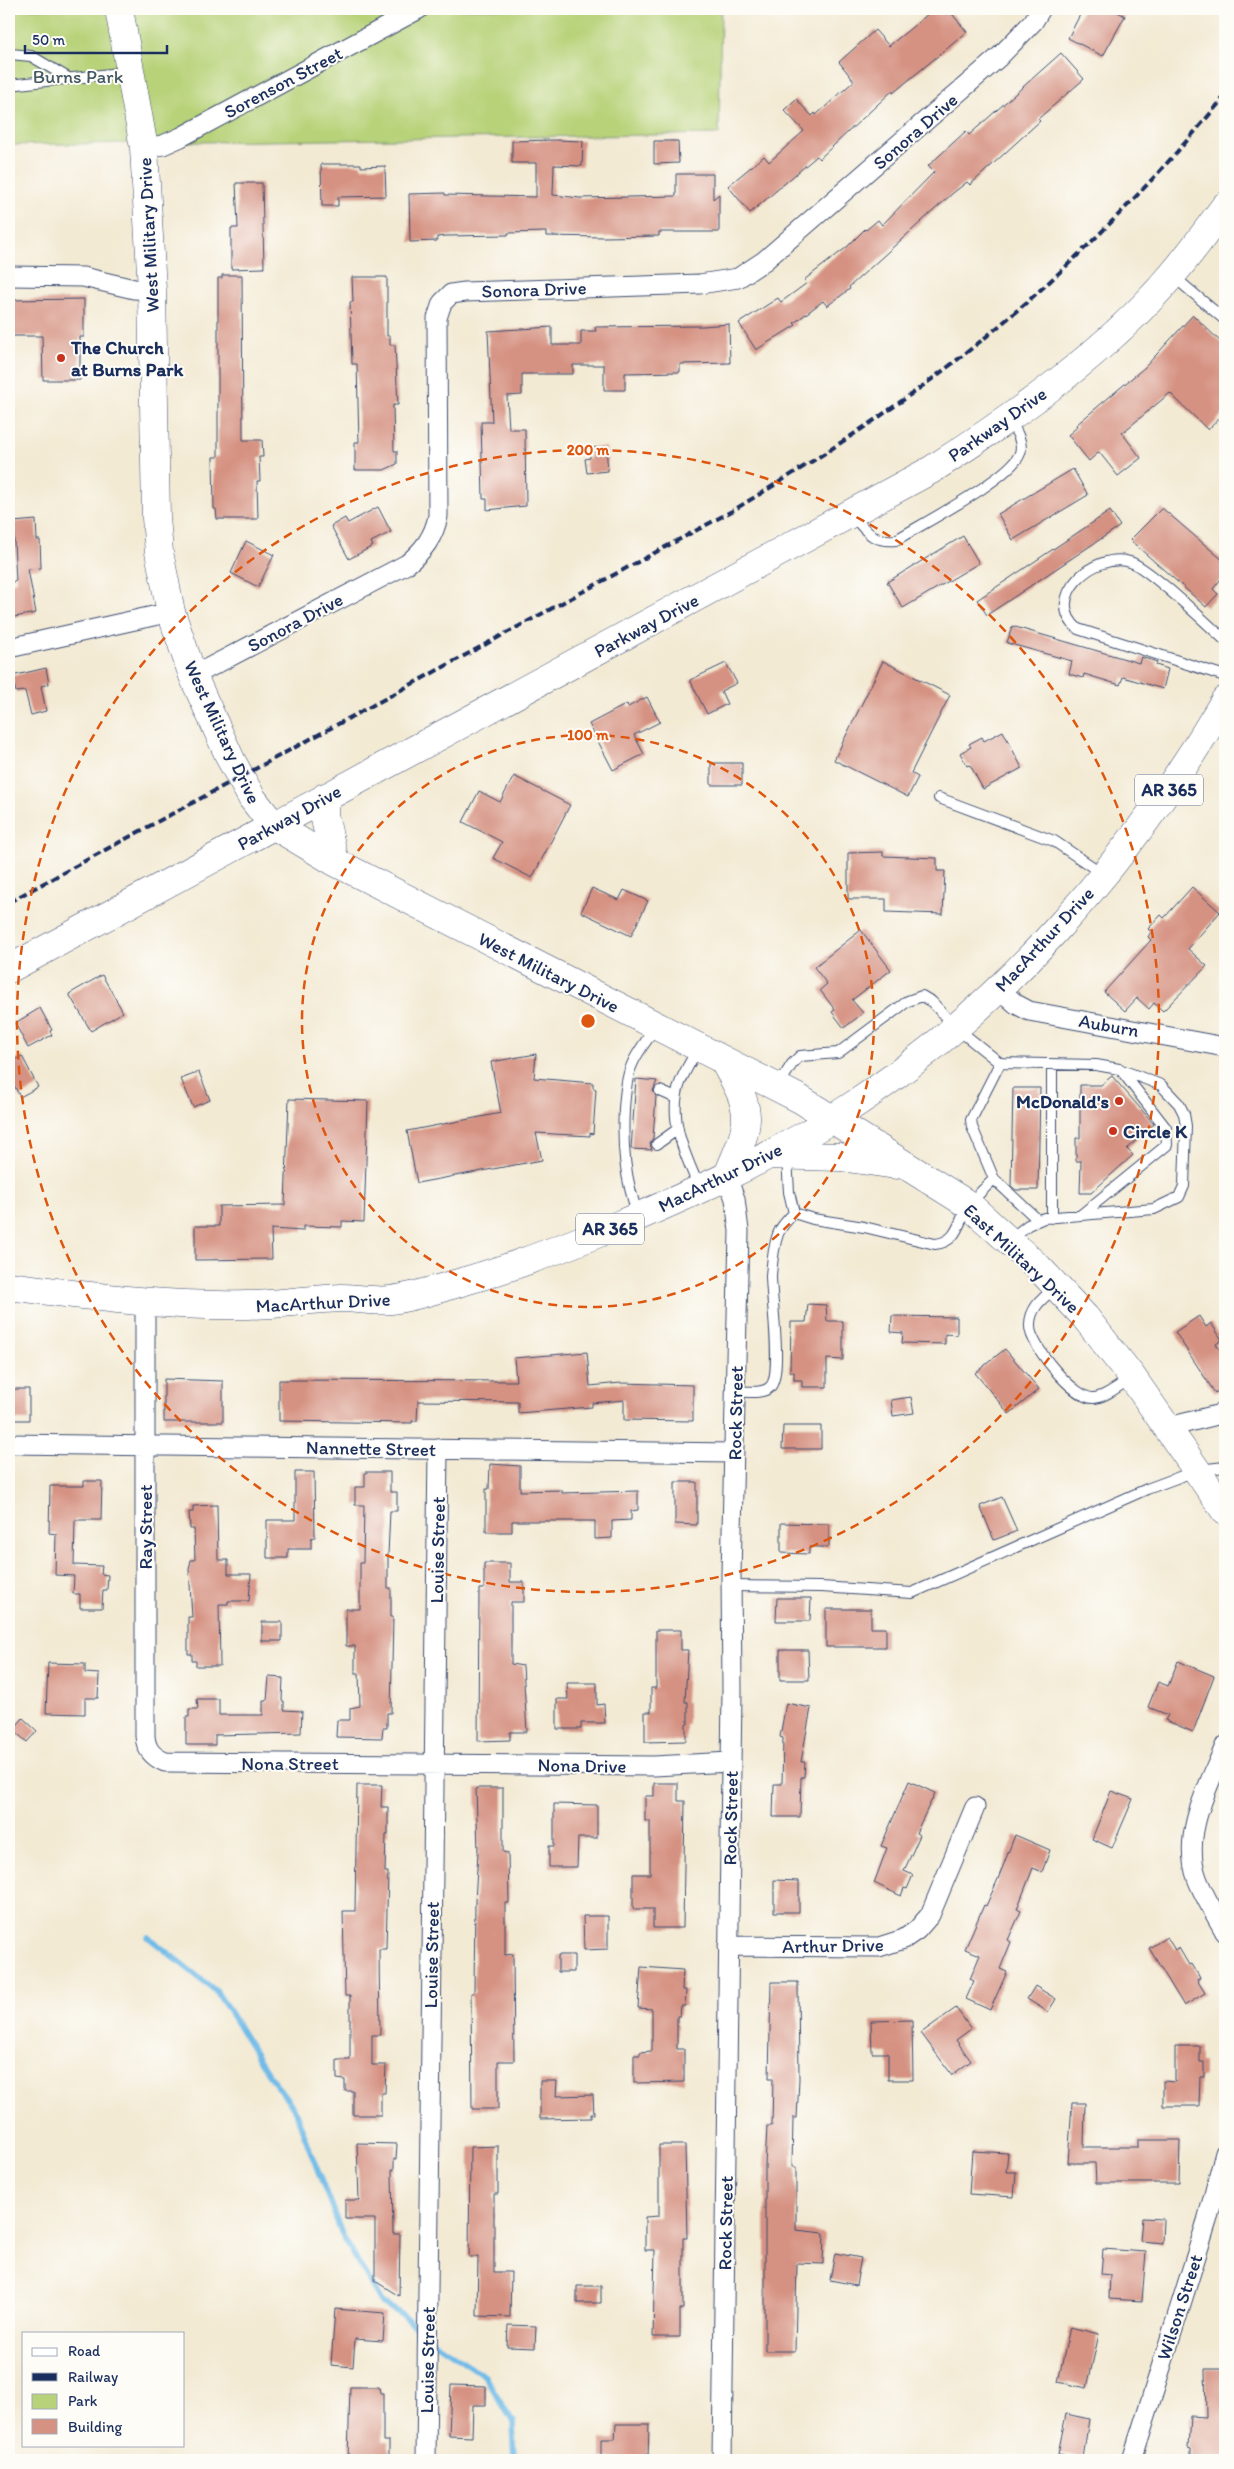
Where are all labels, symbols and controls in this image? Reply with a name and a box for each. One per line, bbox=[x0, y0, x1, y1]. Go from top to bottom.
scale bar bbox=[25, 22, 168, 54]
text: 50 m bbox=[32, 31, 65, 49]
street label: Sorenson Street bbox=[220, 42, 346, 123]
park label: Burns Park bbox=[33, 65, 124, 88]
street label: Sonora Drive bbox=[868, 88, 962, 174]
street label: West Military Drive bbox=[133, 157, 164, 313]
street label: Sonora Drive bbox=[481, 276, 587, 303]
place label: The Church at Burns Park bbox=[70, 336, 183, 381]
marker: The Church at Burns Park bbox=[55, 352, 67, 364]
street label: Parkway Drive bbox=[943, 382, 1051, 467]
text: 200 m bbox=[567, 441, 610, 459]
street label: Sonora Drive bbox=[244, 588, 347, 657]
street label: Parkway Drive bbox=[590, 588, 703, 663]
street label: West Military Drive bbox=[179, 657, 266, 807]
text: 100 m bbox=[567, 726, 609, 744]
road number: AR 365 bbox=[1135, 774, 1203, 806]
street label: Parkway Drive bbox=[233, 779, 345, 855]
street label: MacArthur Drive bbox=[990, 882, 1099, 997]
street label: West Military Drive bbox=[474, 927, 623, 1018]
street label: Auburn bbox=[1077, 1009, 1141, 1042]
centre of rings bbox=[579, 1012, 597, 1030]
place label: McDonald's bbox=[1016, 1090, 1110, 1113]
marker: McDonald's bbox=[1113, 1095, 1125, 1107]
place label: Circle K bbox=[1123, 1120, 1188, 1143]
marker: Circle K bbox=[1107, 1125, 1119, 1137]
street label: MacArthur Drive bbox=[654, 1138, 786, 1217]
street label: East Military Drive bbox=[959, 1199, 1085, 1318]
road number: AR 365 bbox=[576, 1214, 644, 1244]
street label: MacArthur Drive bbox=[255, 1287, 391, 1318]
street label: Rock Street bbox=[723, 1366, 748, 1460]
street label: Nannette Street bbox=[306, 1436, 436, 1461]
street label: Ray Street bbox=[134, 1484, 157, 1570]
street label: Louise Street bbox=[425, 1496, 450, 1604]
street label: Nona Street bbox=[241, 1752, 339, 1775]
street label: Nona Drive bbox=[537, 1753, 627, 1778]
street label: Rock Street bbox=[718, 1771, 743, 1865]
street label: Louise Street bbox=[419, 1901, 444, 2009]
street label: Arthur Drive bbox=[782, 1933, 884, 1958]
street label: Rock Street bbox=[713, 2176, 738, 2270]
street label: Wilson Street bbox=[1152, 2251, 1207, 2363]
street label: Louise Street bbox=[415, 2306, 440, 2414]
legend bbox=[22, 2332, 185, 2446]
text: Road bbox=[68, 2342, 101, 2360]
text: Railway bbox=[68, 2368, 118, 2386]
text: Park bbox=[68, 2392, 98, 2410]
text: Building bbox=[68, 2418, 122, 2436]

